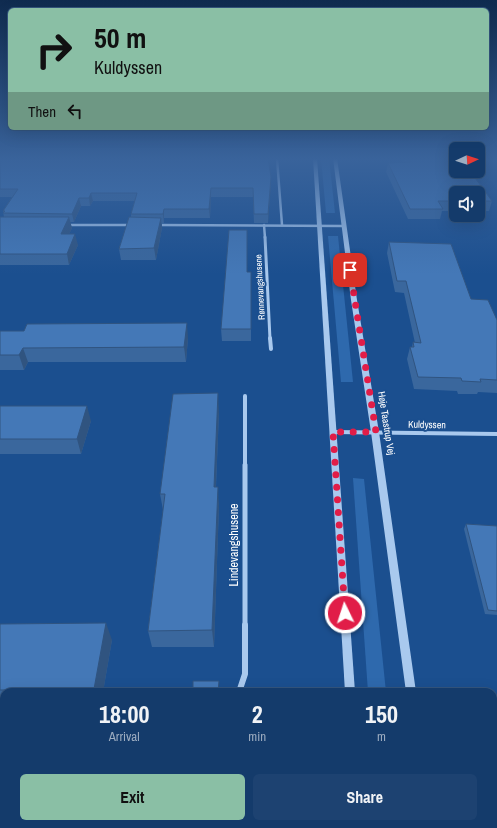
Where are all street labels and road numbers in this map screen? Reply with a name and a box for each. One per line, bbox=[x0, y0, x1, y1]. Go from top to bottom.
street label: Rønnevangshusene bbox=[252, 254, 268, 320]
street label: Høje Taastrup Vej bbox=[375, 390, 398, 456]
street label: Kuldyssen bbox=[408, 418, 446, 431]
street label: Lindevangshusene bbox=[226, 503, 242, 587]

